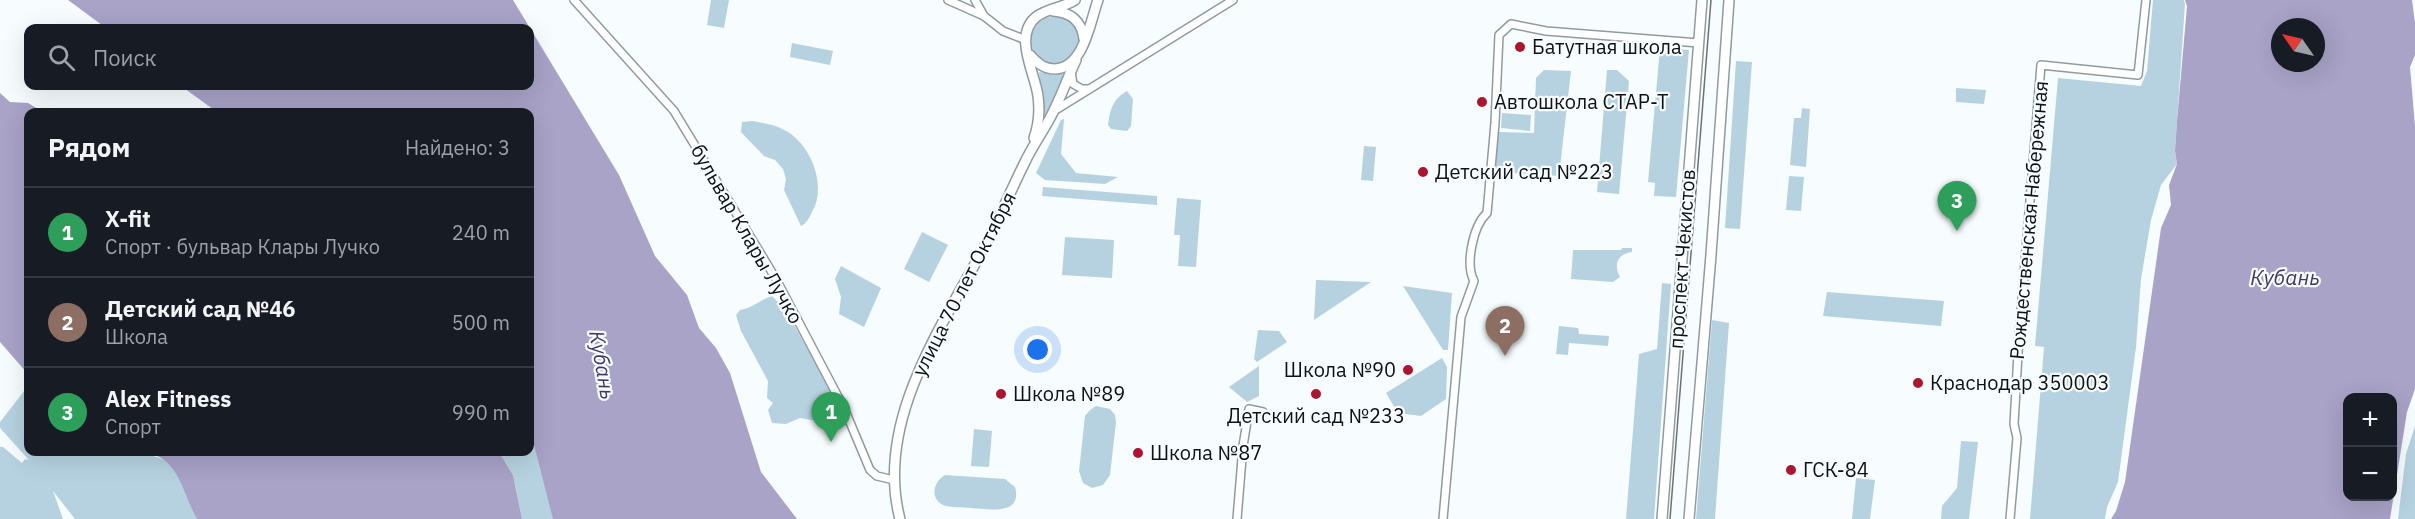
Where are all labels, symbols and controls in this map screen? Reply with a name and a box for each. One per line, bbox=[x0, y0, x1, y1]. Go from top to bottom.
north arrow bbox=[2271, 18, 2325, 72]
search box bbox=[24, 24, 534, 90]
place label: Батутная школа bbox=[1532, 33, 1682, 60]
marker: Батутная школа bbox=[1513, 40, 1527, 54]
icon: search bbox=[45, 41, 78, 74]
text: Поиск bbox=[93, 43, 157, 72]
street label: Рождественская Набережная bbox=[2003, 79, 2054, 360]
place label: Автошкола СТАР-Т bbox=[1494, 88, 1668, 115]
marker: Автошкола СТАР-Т bbox=[1475, 95, 1489, 109]
text: Рядом bbox=[48, 130, 130, 164]
text: Найдено: 3 bbox=[405, 134, 510, 161]
street label: бульвар Клары Лучко bbox=[685, 139, 810, 328]
place label: Детский сад №223 bbox=[1435, 158, 1613, 185]
marker: Детский сад №223 bbox=[1416, 165, 1430, 179]
street label: проспект Чекистов bbox=[1662, 168, 1701, 350]
pin: 3 bbox=[1938, 182, 1976, 231]
street label: улица 70 лет Октября bbox=[905, 187, 1022, 381]
text: X-fit bbox=[105, 204, 151, 233]
text: 1 bbox=[62, 219, 74, 246]
text: 240 m bbox=[452, 219, 510, 246]
text: Спорт · бульвар Клары Лучко bbox=[105, 233, 380, 260]
water label: Кубань bbox=[2250, 263, 2320, 291]
text: Детский сад №46 bbox=[105, 294, 296, 323]
pin: 2 bbox=[1486, 306, 1524, 356]
text: 2 bbox=[62, 309, 74, 336]
text: 500 m bbox=[452, 309, 510, 336]
text: Школа bbox=[105, 323, 168, 350]
water label: Кубань bbox=[583, 328, 623, 401]
your location bbox=[1023, 335, 1052, 364]
place label: Школа №90 bbox=[1284, 356, 1396, 383]
marker: Школа №90 bbox=[1401, 363, 1415, 377]
place label: Краснодар 350003 bbox=[1930, 369, 2109, 396]
marker: Краснодар 350003 bbox=[1911, 376, 1925, 390]
place label: Школа №89 bbox=[1013, 380, 1125, 407]
text: Alex Fitness bbox=[105, 384, 231, 413]
marker: Школа №89 bbox=[994, 387, 1008, 401]
marker: Детский сад №233 bbox=[1309, 387, 1323, 401]
pin: 1 bbox=[812, 392, 850, 442]
map controls bbox=[2343, 393, 2397, 501]
button: + bbox=[2343, 393, 2397, 447]
text: 3 bbox=[62, 399, 74, 426]
text: 990 m bbox=[452, 399, 510, 426]
place label: Детский сад №233 bbox=[1227, 402, 1405, 429]
text: Спорт bbox=[105, 413, 161, 440]
place label: Школа №87 bbox=[1150, 439, 1262, 466]
marker: Школа №87 bbox=[1131, 446, 1145, 460]
button: − bbox=[2343, 447, 2397, 501]
place label: ГСК-84 bbox=[1803, 456, 1869, 483]
marker: ГСК-84 bbox=[1784, 463, 1798, 477]

